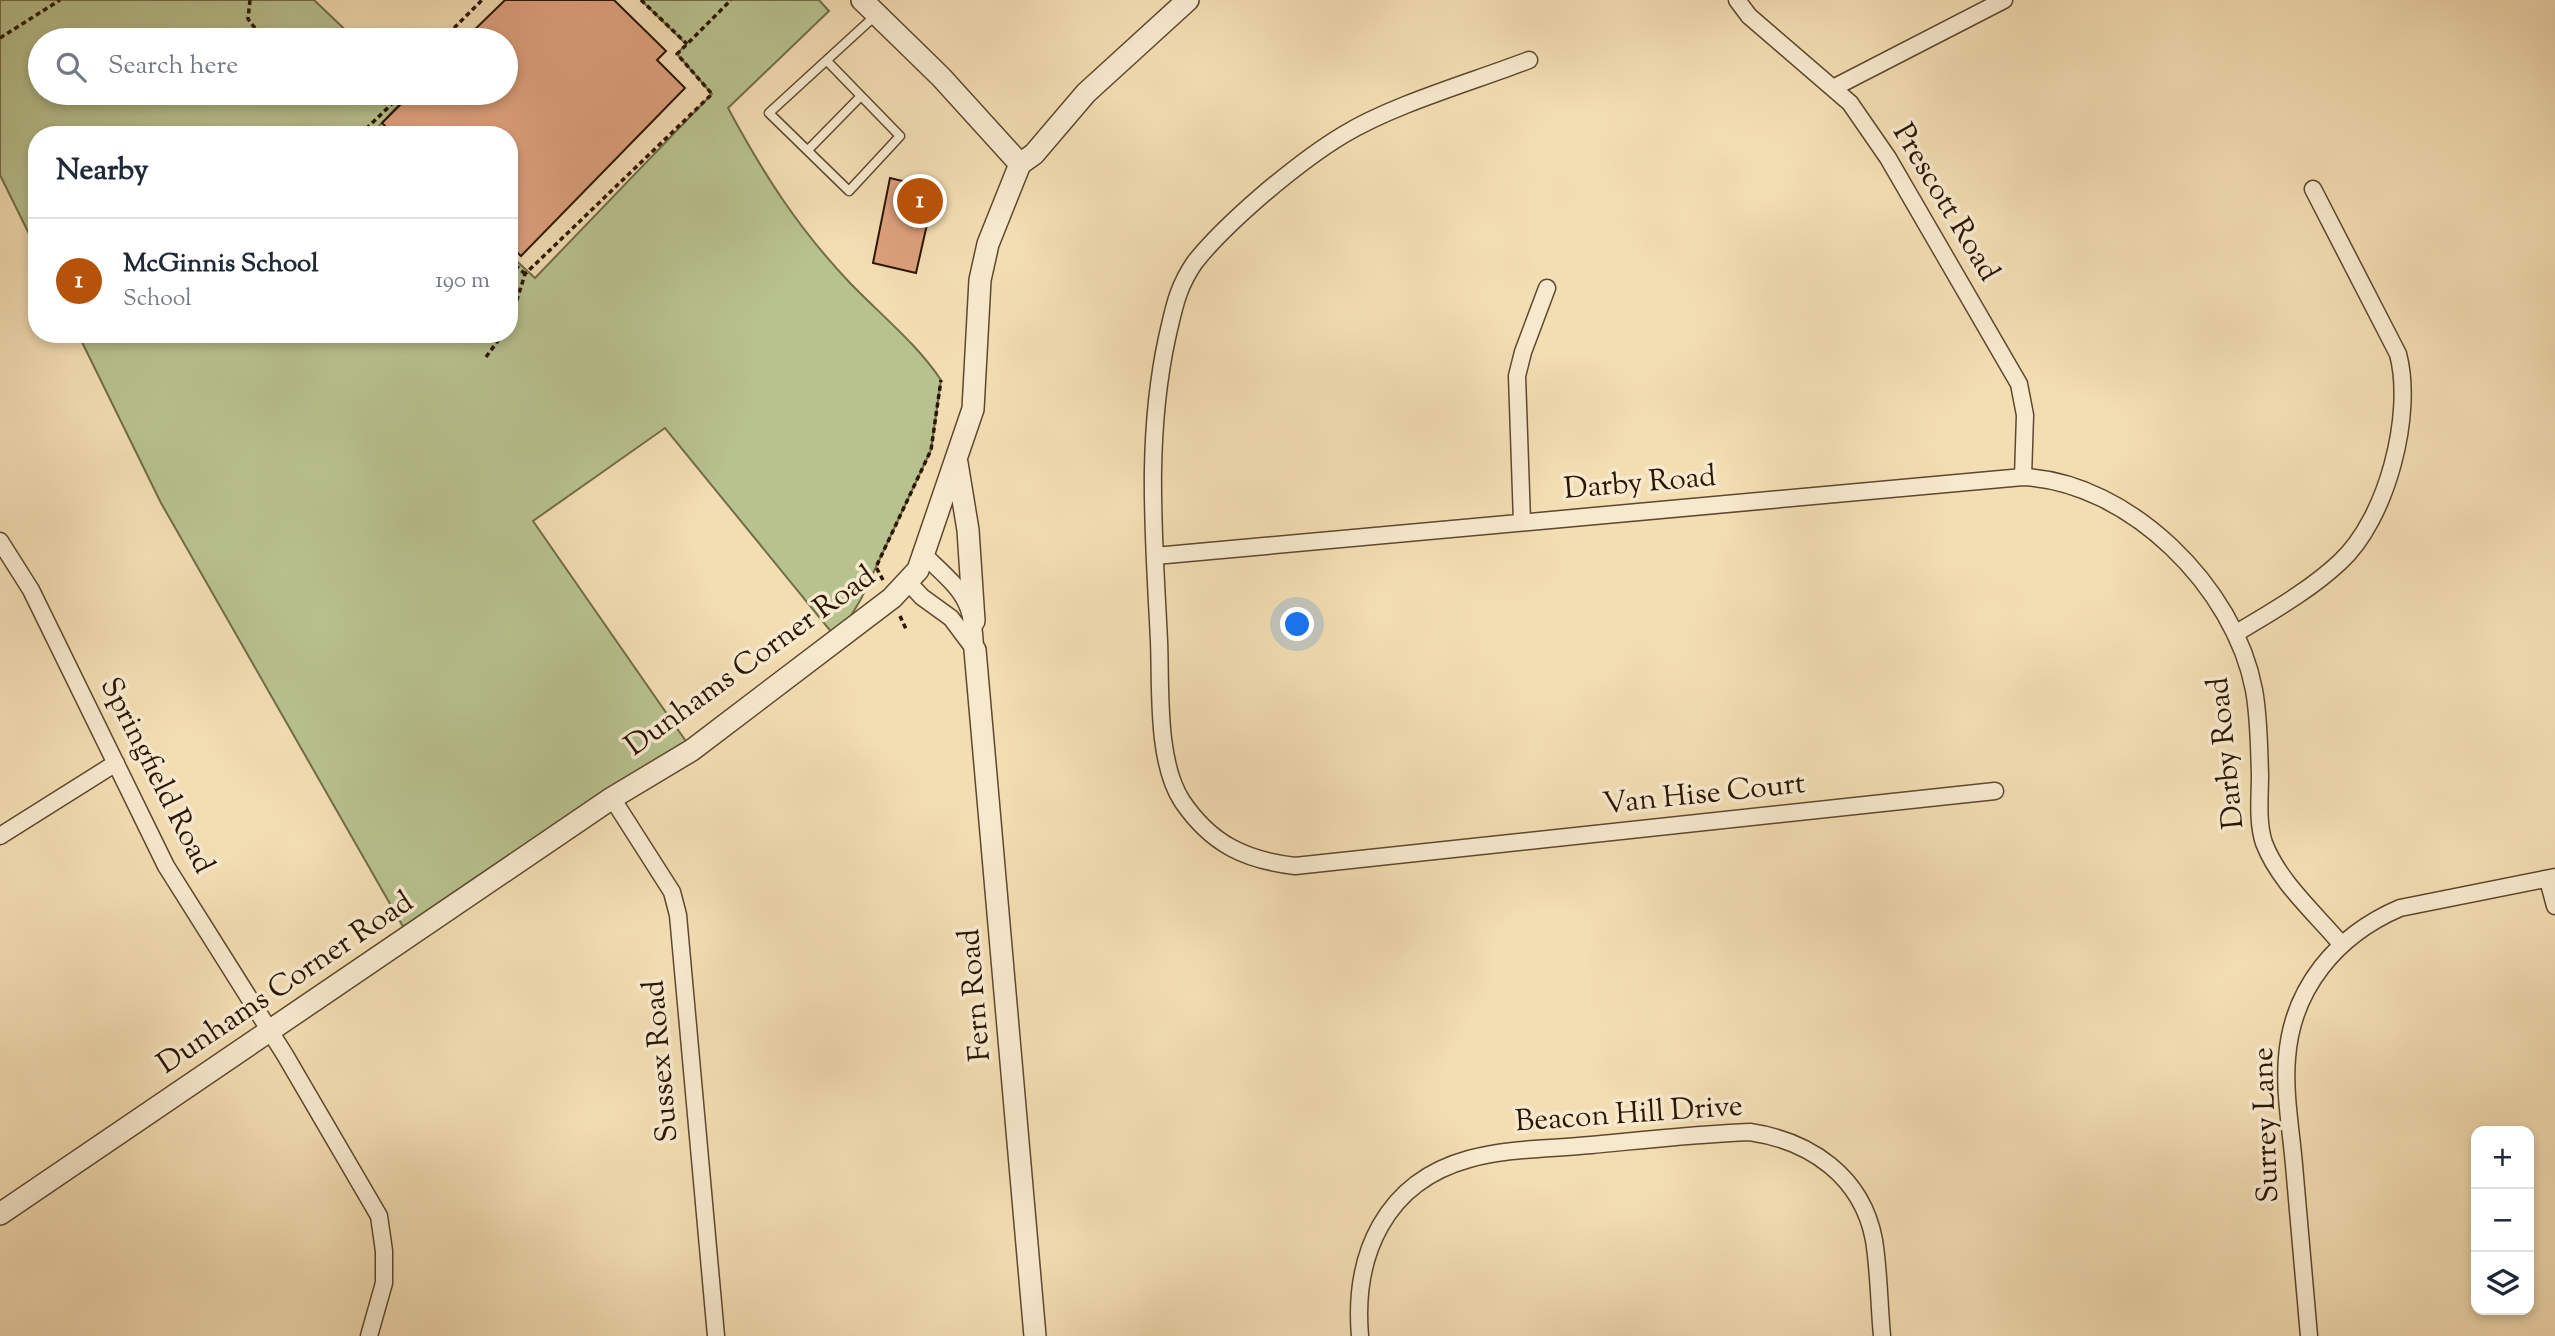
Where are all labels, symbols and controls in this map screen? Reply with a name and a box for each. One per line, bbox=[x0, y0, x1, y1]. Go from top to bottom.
search box bbox=[28, 28, 518, 105]
icon: search bbox=[52, 48, 90, 86]
text: Search here bbox=[108, 48, 238, 85]
street label: Prescott Road bbox=[1881, 116, 2009, 290]
text: Nearby bbox=[56, 150, 148, 193]
pin: 1 bbox=[897, 175, 943, 227]
text: McGinnis School bbox=[123, 246, 318, 283]
text: 1 bbox=[75, 265, 83, 298]
text: 190 m bbox=[435, 265, 490, 298]
text: School bbox=[123, 283, 192, 316]
street label: Darby Road bbox=[1562, 456, 1718, 512]
street label: Dunhams Corner Road bbox=[617, 556, 885, 768]
your location bbox=[1280, 607, 1314, 641]
street label: Springfield Road bbox=[88, 670, 224, 882]
street label: Darby Road bbox=[2198, 675, 2256, 831]
street label: Van Hise Court bbox=[1601, 763, 1807, 827]
street label: Dunhams Corner Road bbox=[149, 882, 423, 1086]
street label: Fern Road bbox=[949, 927, 1003, 1063]
street label: Sussex Road bbox=[633, 978, 691, 1144]
street label: Surrey Lane bbox=[2243, 1046, 2291, 1204]
street label: Beacon Hill Drive bbox=[1514, 1086, 1744, 1144]
map controls bbox=[2471, 1126, 2534, 1315]
button: + bbox=[2471, 1126, 2534, 1189]
button: − bbox=[2471, 1189, 2534, 1252]
button: layers bbox=[2471, 1252, 2534, 1315]

